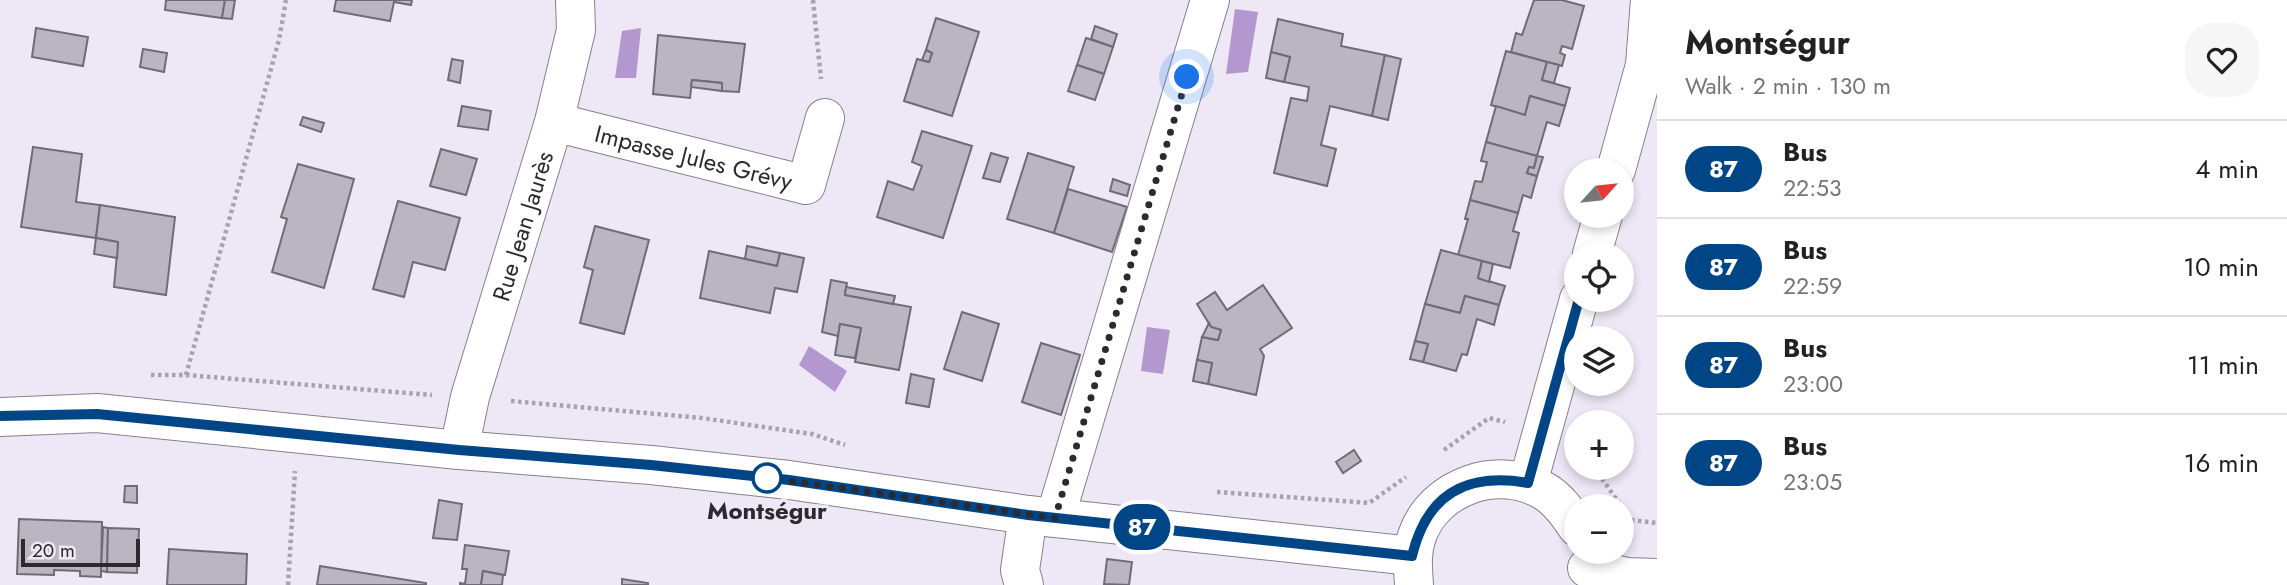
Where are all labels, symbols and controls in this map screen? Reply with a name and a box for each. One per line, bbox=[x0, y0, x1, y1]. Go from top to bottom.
text: Montségur bbox=[1685, 19, 1850, 66]
button: heart bbox=[2185, 23, 2259, 97]
your location bbox=[1169, 59, 1204, 94]
text: Walk · 2 min · 130 m bbox=[1685, 69, 1891, 103]
street label: Impasse Jules Grévy bbox=[591, 115, 797, 199]
text: Bus bbox=[1783, 133, 1827, 171]
street label: Rue Jean Jaurès bbox=[483, 147, 562, 305]
text: 4 min bbox=[2195, 150, 2259, 188]
text: 87 bbox=[1709, 151, 1738, 186]
north arrow bbox=[1564, 158, 1634, 228]
map controls bbox=[1564, 158, 1634, 564]
text: 22:53 bbox=[1783, 171, 1842, 205]
text: Bus bbox=[1783, 231, 1827, 269]
button: locate bbox=[1564, 242, 1634, 312]
text: 10 min bbox=[2183, 248, 2259, 286]
text: 87 bbox=[1709, 249, 1738, 284]
text: 22:59 bbox=[1783, 269, 1842, 303]
button: layers bbox=[1564, 326, 1634, 396]
text: Bus bbox=[1783, 329, 1827, 367]
text: 11 min bbox=[2187, 346, 2259, 384]
text: 87 bbox=[1709, 347, 1738, 382]
text: 23:00 bbox=[1783, 367, 1843, 401]
button: + bbox=[1564, 410, 1634, 480]
text: Bus bbox=[1783, 427, 1827, 465]
text: 16 min bbox=[2184, 444, 2259, 482]
text: 87 bbox=[1709, 445, 1738, 480]
marker: Montségur bbox=[752, 463, 782, 493]
text: 23:05 bbox=[1783, 465, 1842, 499]
place label: Montségur bbox=[707, 493, 827, 528]
button: − bbox=[1564, 494, 1634, 564]
line badge: 87 bbox=[1110, 504, 1174, 550]
text: 87 bbox=[1127, 509, 1157, 544]
scale bar bbox=[21, 536, 140, 568]
text: 20 m bbox=[32, 537, 75, 564]

